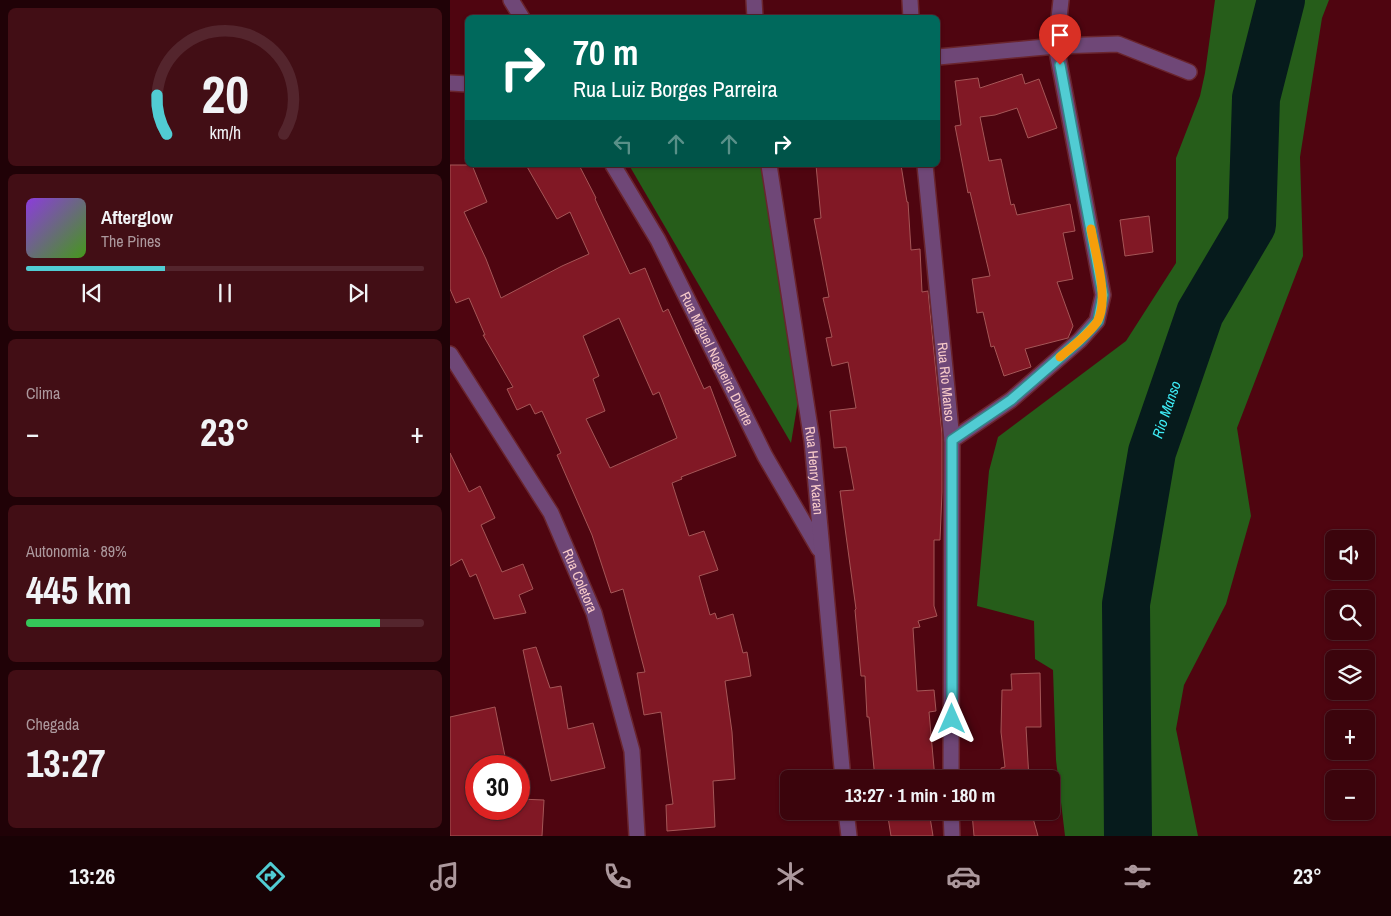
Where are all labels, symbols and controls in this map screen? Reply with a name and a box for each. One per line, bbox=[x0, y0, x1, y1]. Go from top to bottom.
pin bbox=[1039, 14, 1081, 65]
icon: arrive bbox=[1046, 21, 1074, 49]
text: 70 m bbox=[573, 29, 638, 76]
icon: right bbox=[490, 35, 555, 100]
text: 20 bbox=[201, 59, 249, 129]
text: Rua Luiz Borges Parreira bbox=[573, 74, 778, 104]
text: km/h bbox=[209, 121, 241, 145]
icon: left bbox=[609, 130, 637, 158]
icon: ahead bbox=[662, 130, 690, 158]
icon: ahead bbox=[715, 130, 743, 158]
icon: right bbox=[768, 130, 796, 158]
text: Afterglow bbox=[101, 204, 173, 230]
text: The Pines bbox=[101, 230, 161, 252]
icon: previous bbox=[78, 279, 106, 307]
icon: pause bbox=[211, 279, 239, 307]
icon: next bbox=[344, 279, 372, 307]
street label: Rua Miguel Nogueira Duarte bbox=[676, 289, 758, 429]
street label: Rua Rio Manso bbox=[933, 341, 959, 423]
water label: Rio Manso bbox=[1147, 378, 1186, 441]
text: Clima bbox=[26, 382, 60, 404]
text: 23° bbox=[200, 407, 250, 458]
text: − bbox=[26, 414, 39, 452]
text: + bbox=[411, 414, 424, 452]
street label: Rua Henry Karan bbox=[801, 425, 828, 516]
map controls bbox=[1325, 530, 1375, 820]
button: sound bbox=[1325, 530, 1375, 580]
text: Autonomia · 89% bbox=[26, 540, 127, 562]
street label: Rua Coletora bbox=[558, 546, 602, 616]
text: 445 km bbox=[26, 565, 132, 616]
button: search bbox=[1325, 590, 1375, 640]
button: layers bbox=[1325, 650, 1375, 700]
position arrow bbox=[925, 692, 977, 744]
button: + bbox=[1325, 710, 1375, 760]
text: Chegada bbox=[26, 713, 79, 735]
text: 13:27 bbox=[26, 738, 106, 789]
speed limit sign: 30 bbox=[465, 755, 530, 820]
button: − bbox=[1325, 770, 1375, 820]
text: 13:27 · 1 min · 180 m bbox=[845, 782, 995, 808]
icon: directions bbox=[253, 859, 288, 894]
icon: music bbox=[427, 859, 462, 894]
icon: phone bbox=[600, 859, 635, 894]
icon: climate bbox=[773, 859, 808, 894]
icon: car bbox=[946, 859, 981, 894]
icon: filters bbox=[1120, 859, 1155, 894]
text: 13:26 bbox=[69, 861, 115, 891]
text: 23° bbox=[1293, 861, 1322, 891]

